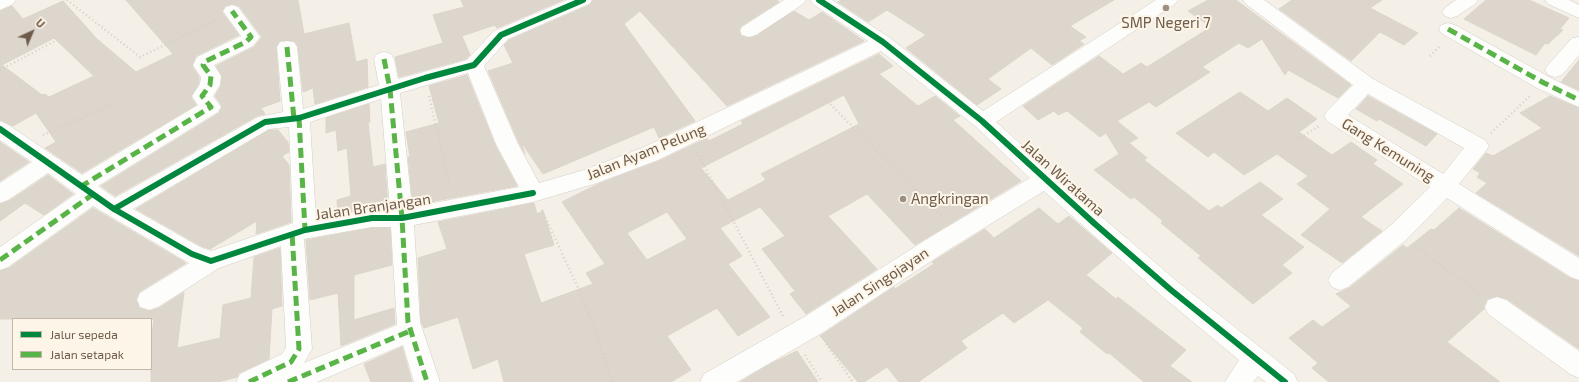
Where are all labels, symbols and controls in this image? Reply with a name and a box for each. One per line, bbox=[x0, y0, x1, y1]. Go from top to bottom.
marker: SMP Negeri 7 bbox=[1161, 3, 1171, 13]
north arrow bbox=[12, 12, 52, 52]
place label: SMP Negeri 7 bbox=[1121, 14, 1211, 32]
text: U bbox=[33, 16, 48, 30]
street label: Gang Kemuning bbox=[1338, 114, 1438, 186]
street label: Jalan Ayam Pelung bbox=[584, 120, 708, 184]
street label: Jalan Wiratama bbox=[1018, 136, 1108, 220]
street label: Jalan Branjangan bbox=[314, 190, 432, 224]
place label: Angkringan bbox=[911, 190, 989, 208]
marker: Angkringan bbox=[898, 194, 908, 204]
street label: Jalan Singojayan bbox=[828, 244, 932, 320]
legend bbox=[12, 318, 152, 370]
text: Jalur sepeda bbox=[50, 327, 118, 341]
text: Jalan setapak bbox=[50, 347, 124, 361]

